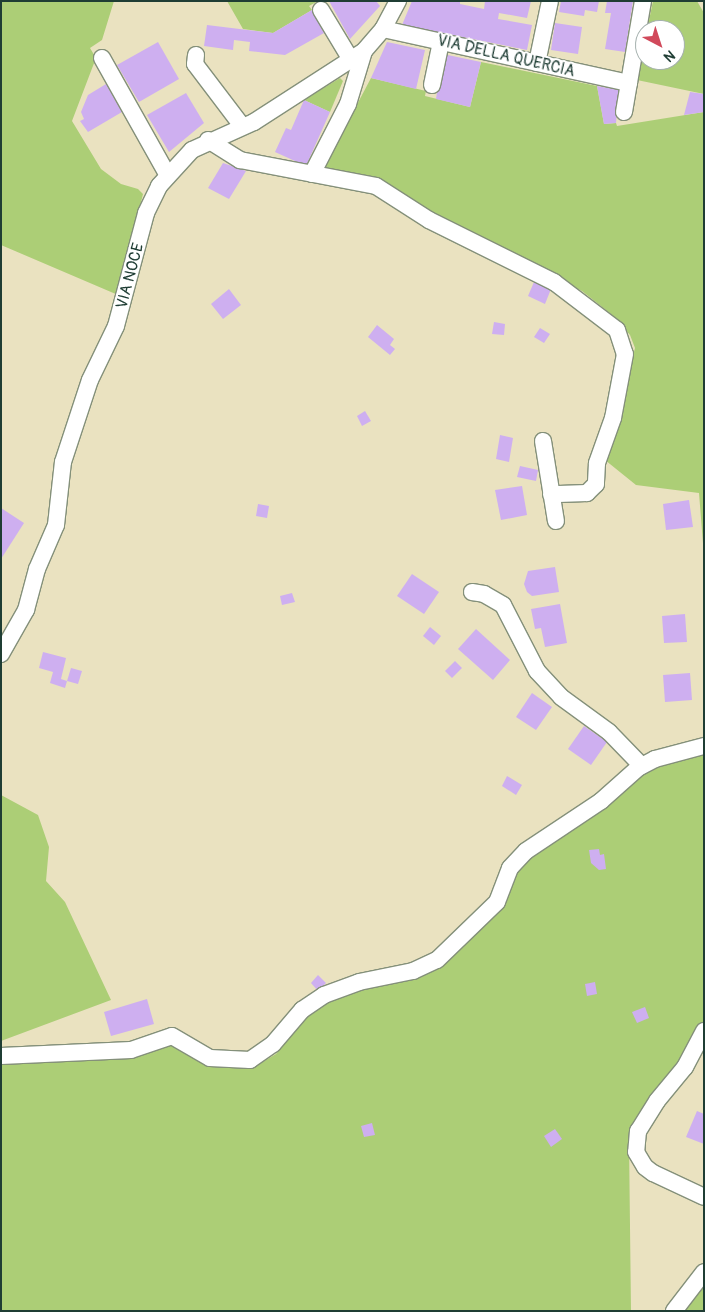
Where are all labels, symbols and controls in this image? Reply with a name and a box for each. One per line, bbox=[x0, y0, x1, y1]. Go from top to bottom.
north arrow bbox=[635, 20, 685, 70]
street label: VIA DELLA QUERCIA bbox=[435, 31, 577, 81]
text: N bbox=[660, 47, 678, 66]
street label: VIA NOCE bbox=[112, 241, 148, 311]

